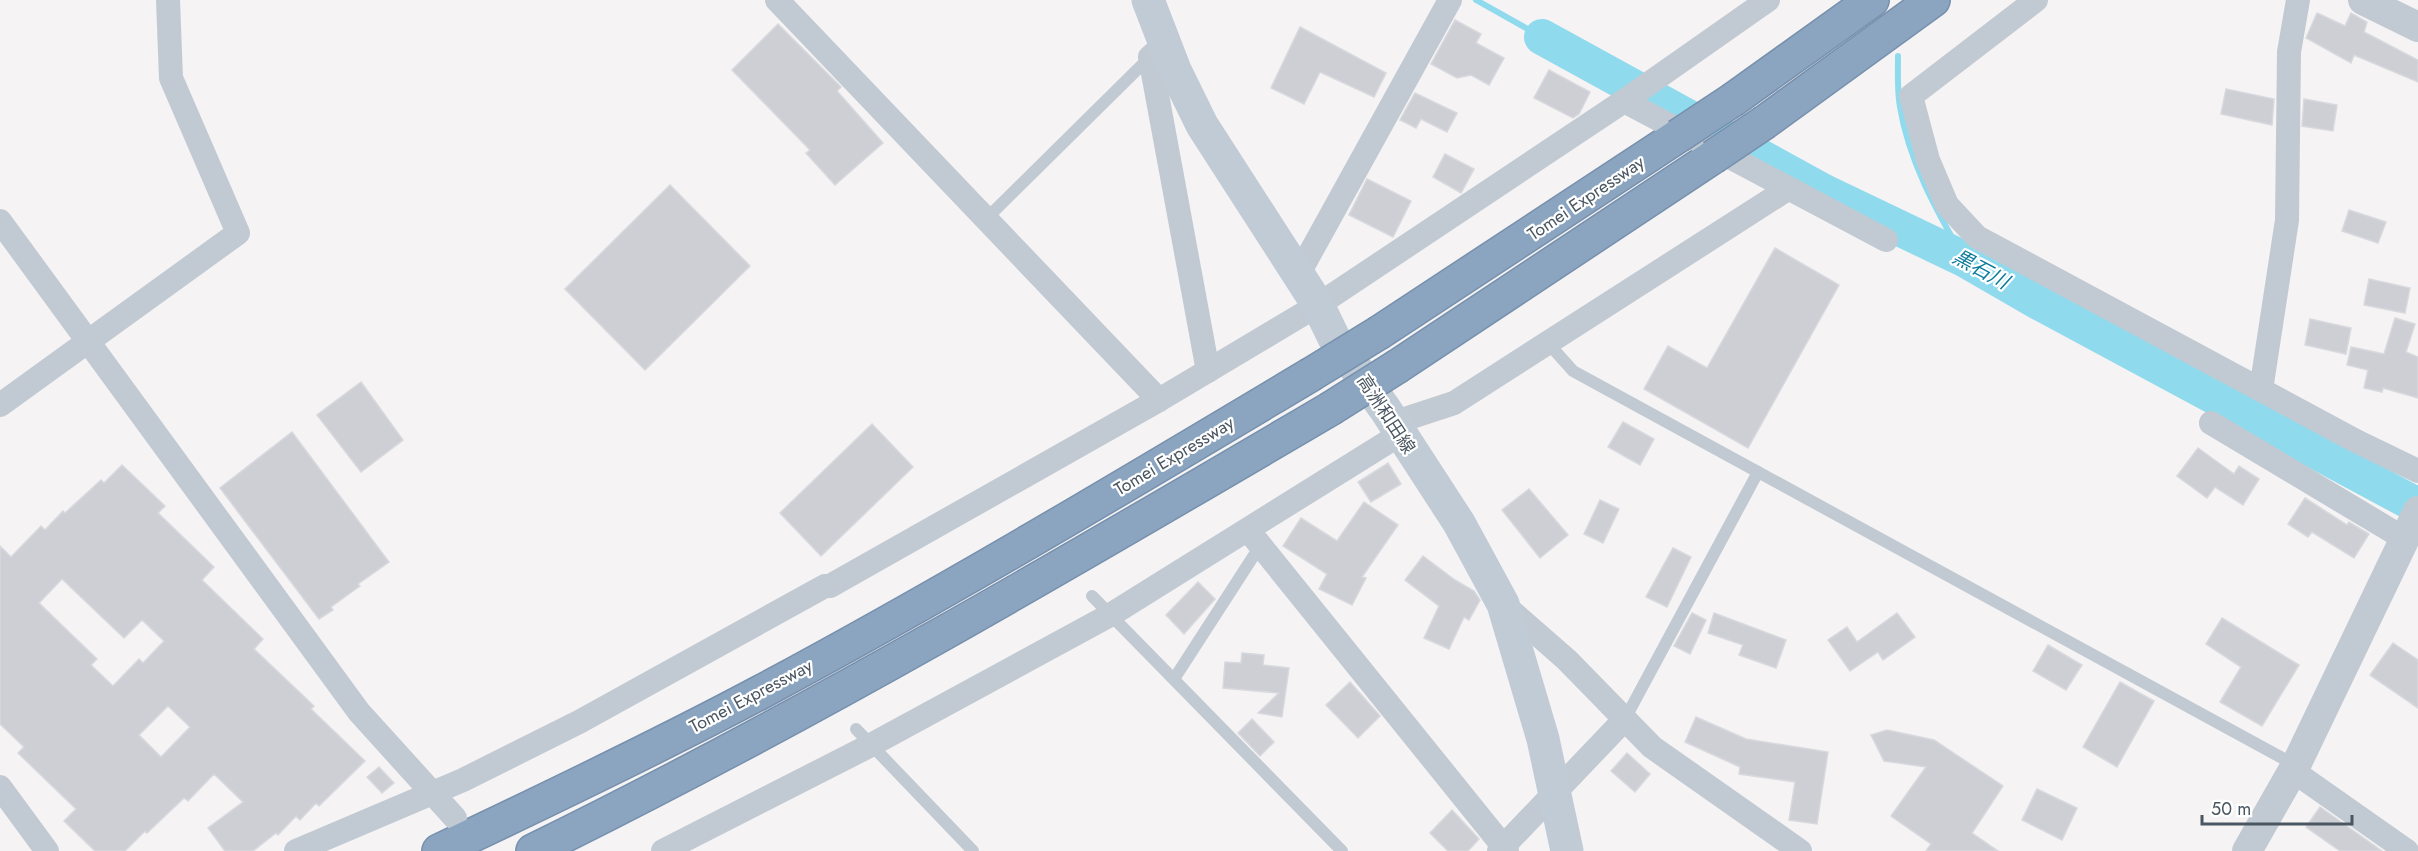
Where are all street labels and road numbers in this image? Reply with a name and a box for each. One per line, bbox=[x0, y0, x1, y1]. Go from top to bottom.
street label: Tomei Expressway bbox=[1522, 149, 1650, 247]
street label: 高洲和田線 bbox=[1351, 369, 1421, 459]
street label: Tomei Expressway bbox=[1109, 410, 1239, 502]
street label: Tomei Expressway bbox=[685, 653, 817, 739]

